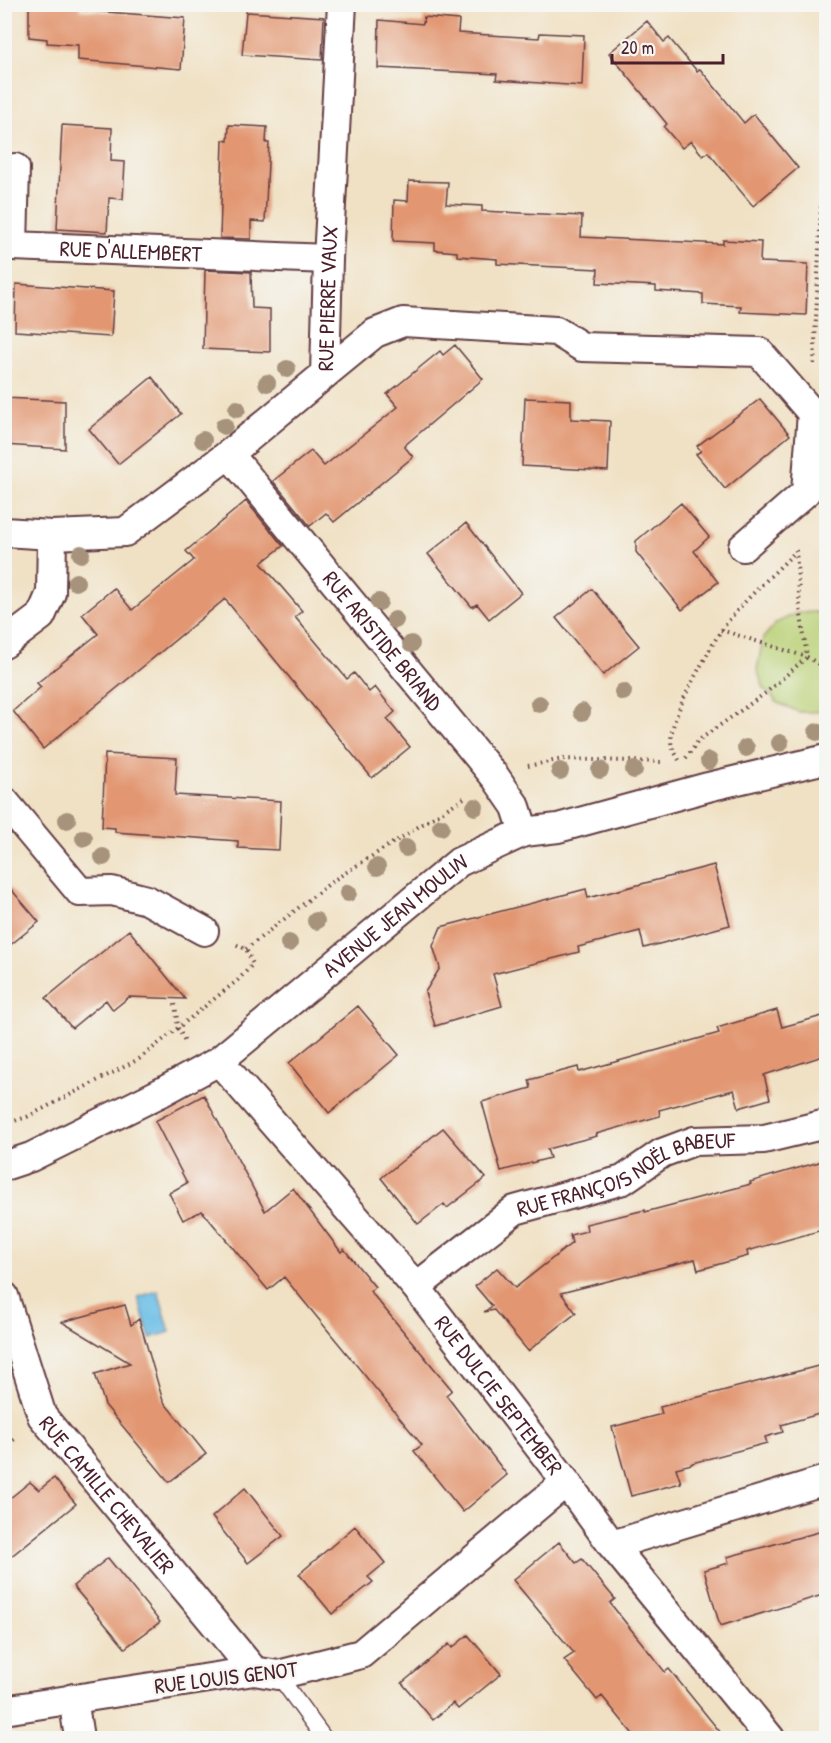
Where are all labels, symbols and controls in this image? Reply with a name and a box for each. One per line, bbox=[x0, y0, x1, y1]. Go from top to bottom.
scale bar bbox=[612, 27, 723, 65]
text: 20 m bbox=[621, 35, 654, 60]
street label: RUE PIERRE VAUX bbox=[310, 225, 345, 371]
street label: RUE D'ALLEMBERT bbox=[59, 233, 203, 269]
street label: RUE ARISTIDE BRIAND bbox=[316, 564, 450, 717]
street label: AVENUE JEAN MOULIN bbox=[316, 846, 471, 984]
street label: RUE FRANÇOIS NOËL BABEUF bbox=[513, 1125, 736, 1224]
street label: RUE DULCIE SEPTEMBER bbox=[428, 1309, 570, 1481]
street label: RUE CAMILLE CHEVALIER bbox=[33, 1409, 182, 1580]
street label: RUE LOUIS GENOT bbox=[153, 1653, 300, 1701]

